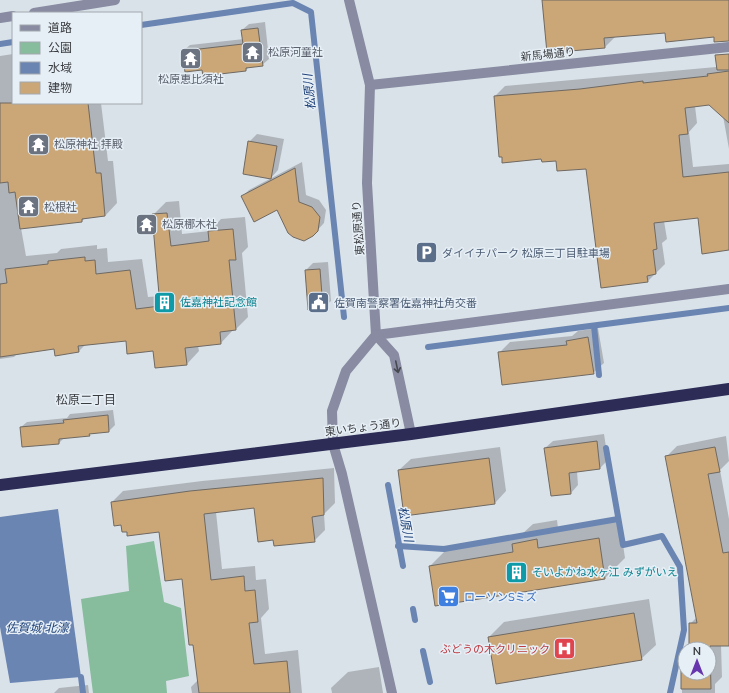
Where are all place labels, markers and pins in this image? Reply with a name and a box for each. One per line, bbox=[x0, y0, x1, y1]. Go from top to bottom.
temple icon: 松原河童社 bbox=[239, 39, 265, 65]
place label: 松原河童社 bbox=[268, 45, 323, 59]
temple icon: 松原恵比須社 bbox=[178, 46, 204, 72]
place label: 松原恵比須社 bbox=[158, 72, 224, 86]
temple icon: 松原神社 拝殿 bbox=[25, 131, 51, 157]
place label: 松原神社 拝殿 bbox=[54, 137, 123, 151]
temple icon: 松根社 bbox=[15, 194, 41, 220]
place label: 松根社 bbox=[44, 200, 77, 214]
temple icon: 松原梛木社 bbox=[134, 211, 160, 237]
place label: 松原梛木社 bbox=[162, 217, 217, 231]
parking icon: ダイイチパーク 松原三丁目駐車場 bbox=[413, 240, 439, 266]
place label: ダイイチパーク 松原三丁目駐車場 bbox=[442, 246, 610, 260]
building icon: 佐嘉神社記念館 bbox=[151, 289, 177, 315]
public building icon: 佐賀南警察署佐嘉神社角交番 bbox=[306, 290, 332, 316]
place label: 佐嘉神社記念館 bbox=[180, 295, 257, 309]
place label: 佐賀南警察署佐嘉神社角交番 bbox=[334, 296, 477, 310]
building icon: そいよかね水ヶ江 みずがいえ bbox=[504, 559, 530, 585]
place label: そいよかね水ヶ江 みずがいえ bbox=[532, 565, 678, 579]
supermarket icon: ローソンSミズ bbox=[436, 584, 462, 610]
place label: ローソンSミズ bbox=[464, 590, 537, 604]
hospital icon: ぶどうの木クリニック bbox=[552, 636, 578, 662]
place label: ぶどうの木クリニック bbox=[440, 642, 550, 656]

